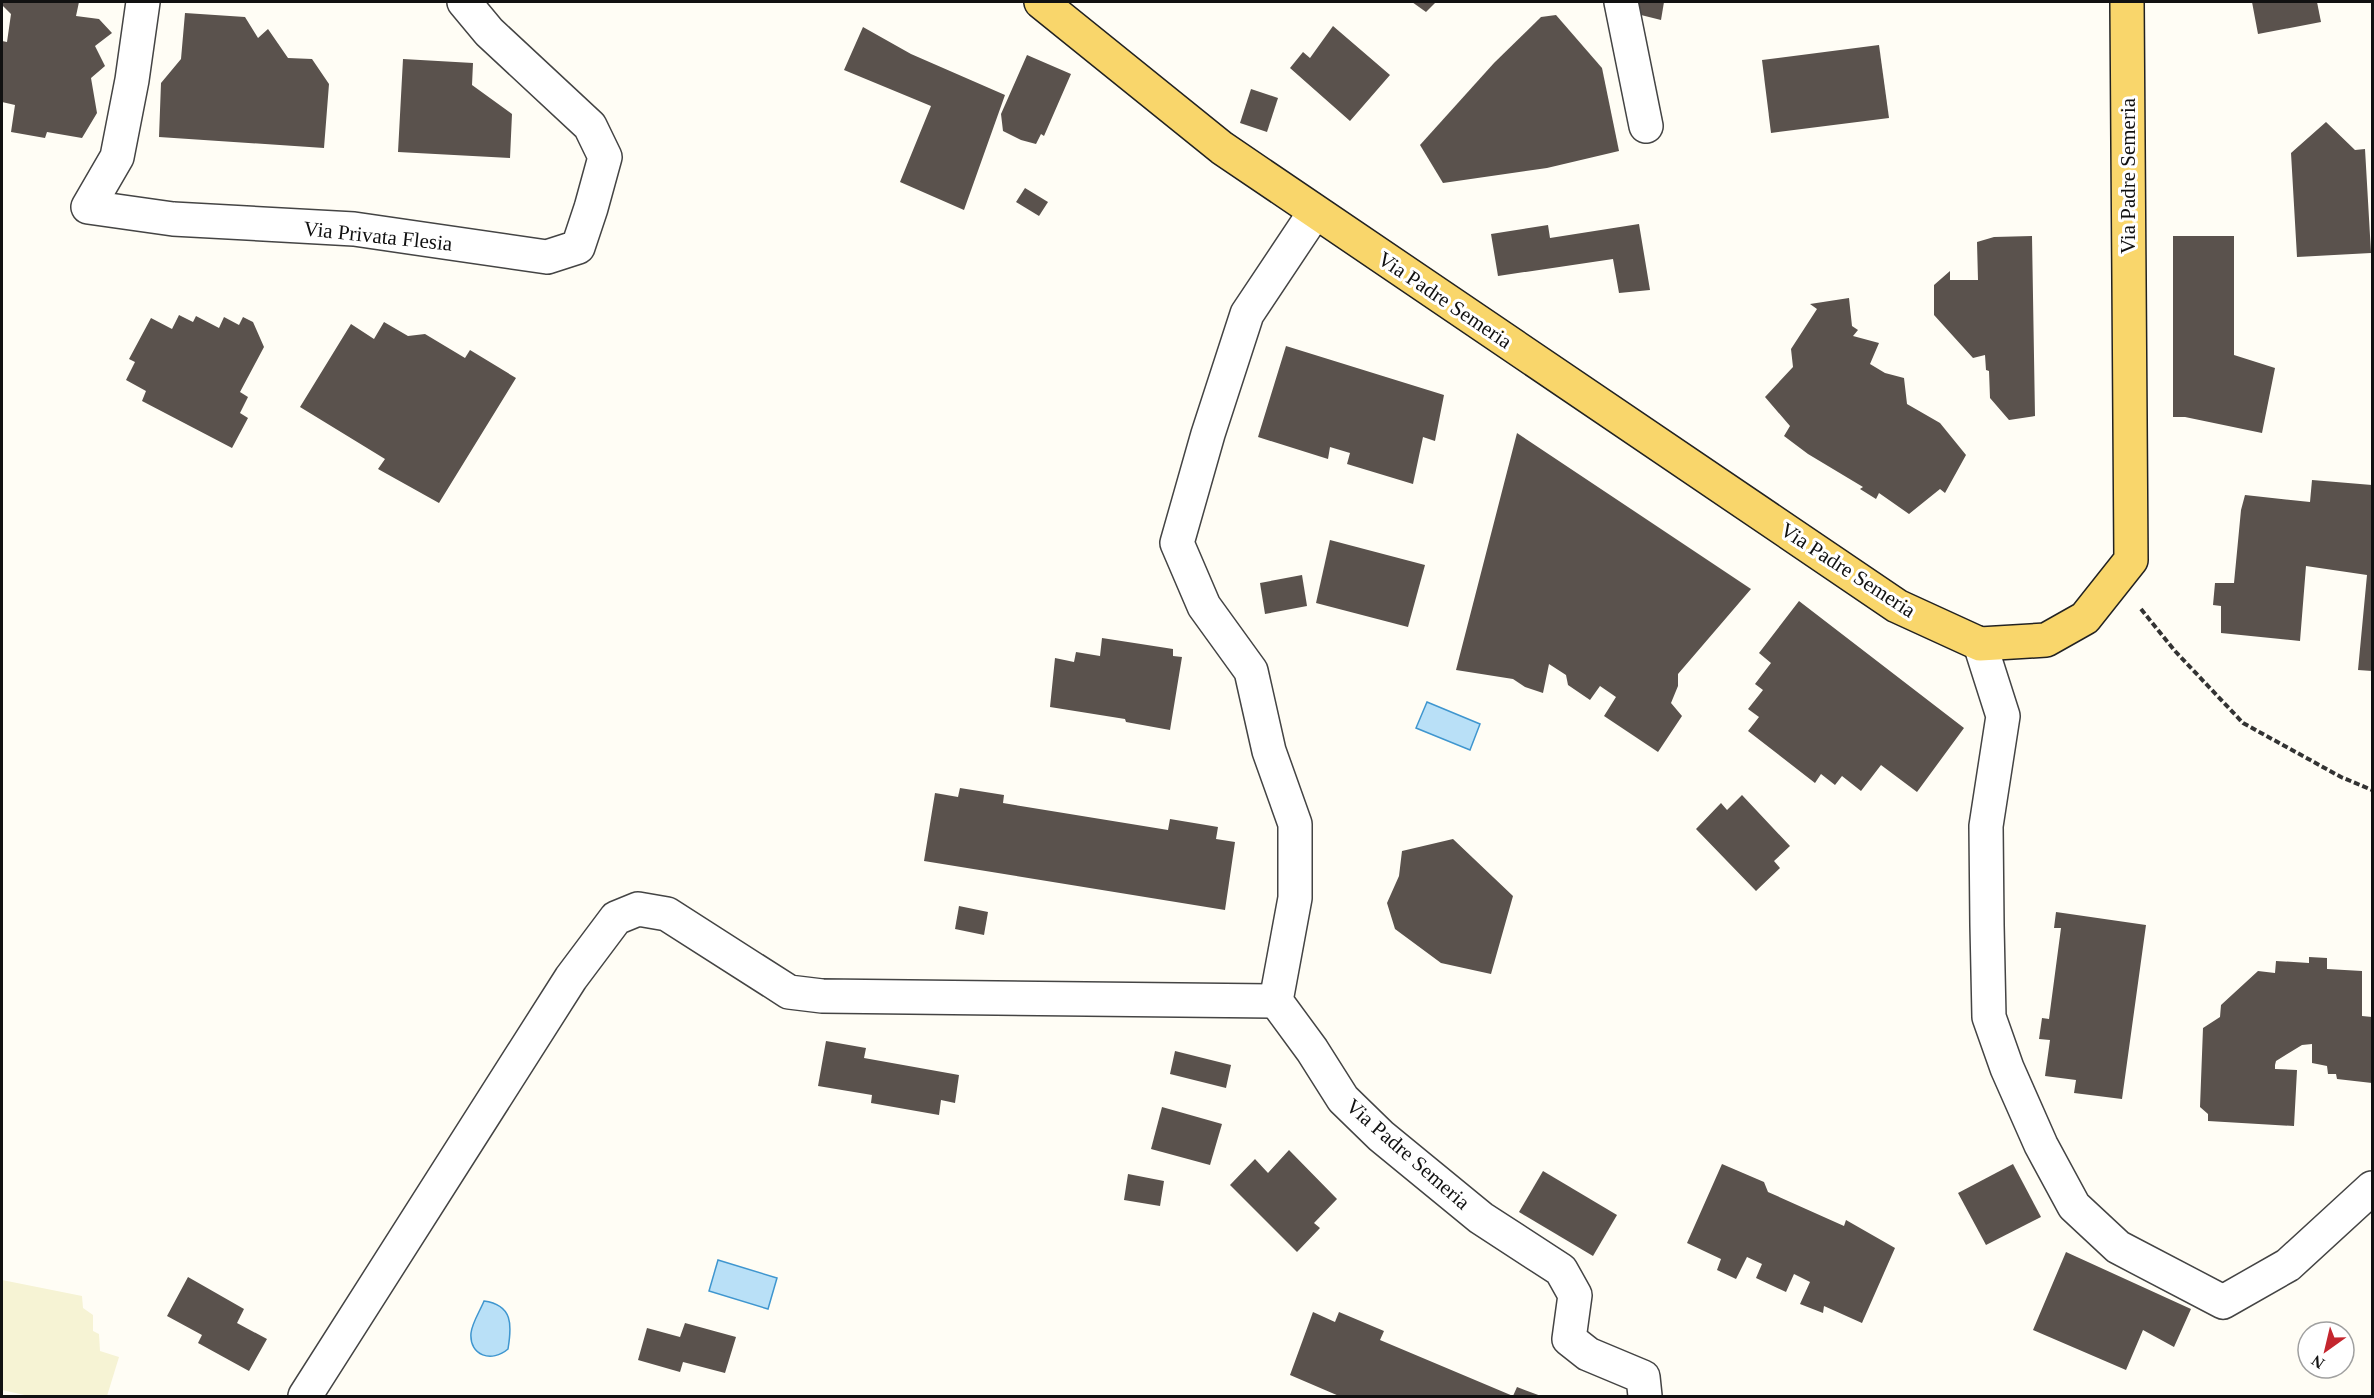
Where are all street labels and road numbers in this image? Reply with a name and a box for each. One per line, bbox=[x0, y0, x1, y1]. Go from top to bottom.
street label: Via Padre Semeria bbox=[2116, 97, 2140, 254]
street label: Via Privata Flesia bbox=[303, 216, 454, 256]
street label: Via Padre Semeria bbox=[1374, 246, 1517, 354]
street label: Via Padre Semeria bbox=[1776, 517, 1921, 623]
street label: Via Padre Semeria bbox=[1341, 1094, 1475, 1215]

